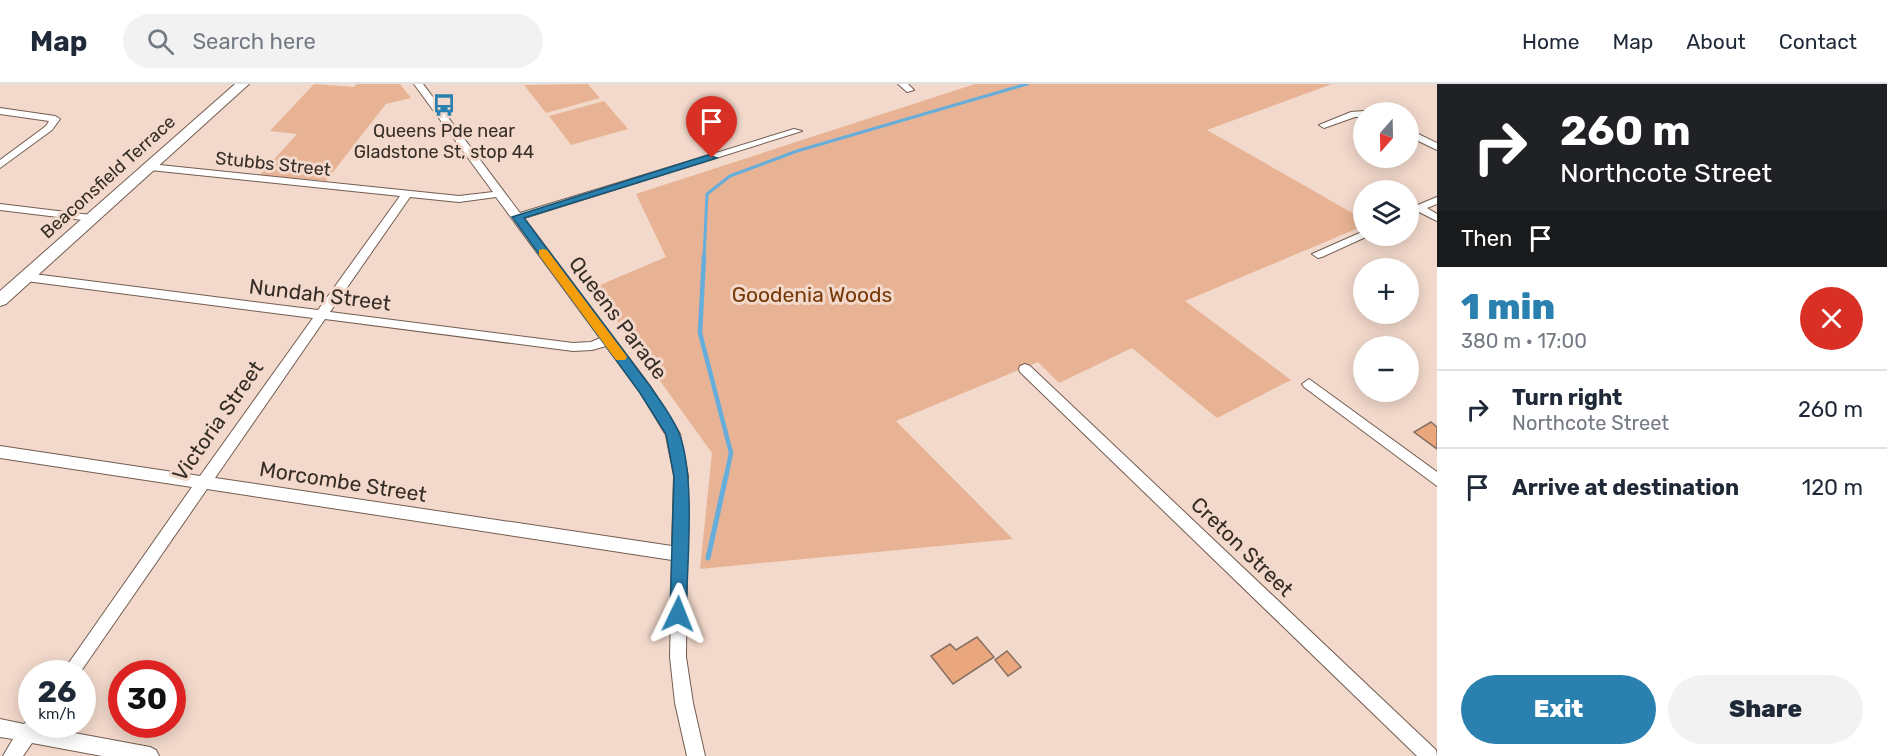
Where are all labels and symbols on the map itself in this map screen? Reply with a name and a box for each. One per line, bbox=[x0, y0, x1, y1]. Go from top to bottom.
bus stop icon: Queens Pde near Gladstone St, stop 44 bbox=[431, 92, 457, 118]
pin bbox=[686, 96, 737, 158]
north arrow bbox=[1353, 102, 1419, 168]
street label: Beaconsfield Terrace bbox=[36, 111, 180, 243]
place label: Queens Pde near Gladstone St, stop 44 bbox=[354, 120, 534, 163]
street label: Stubbs Street bbox=[214, 147, 332, 181]
street label: Queens Parade bbox=[564, 251, 673, 384]
street label: Nundah Street bbox=[248, 273, 392, 316]
park label: Goodenia Woods bbox=[732, 282, 892, 307]
street label: Victoria Street bbox=[167, 356, 268, 486]
street label: Morcombe Street bbox=[258, 456, 428, 507]
street label: Creton Street bbox=[1186, 492, 1299, 602]
position arrow bbox=[646, 582, 710, 646]
speed limit sign: 30 bbox=[108, 660, 186, 738]

